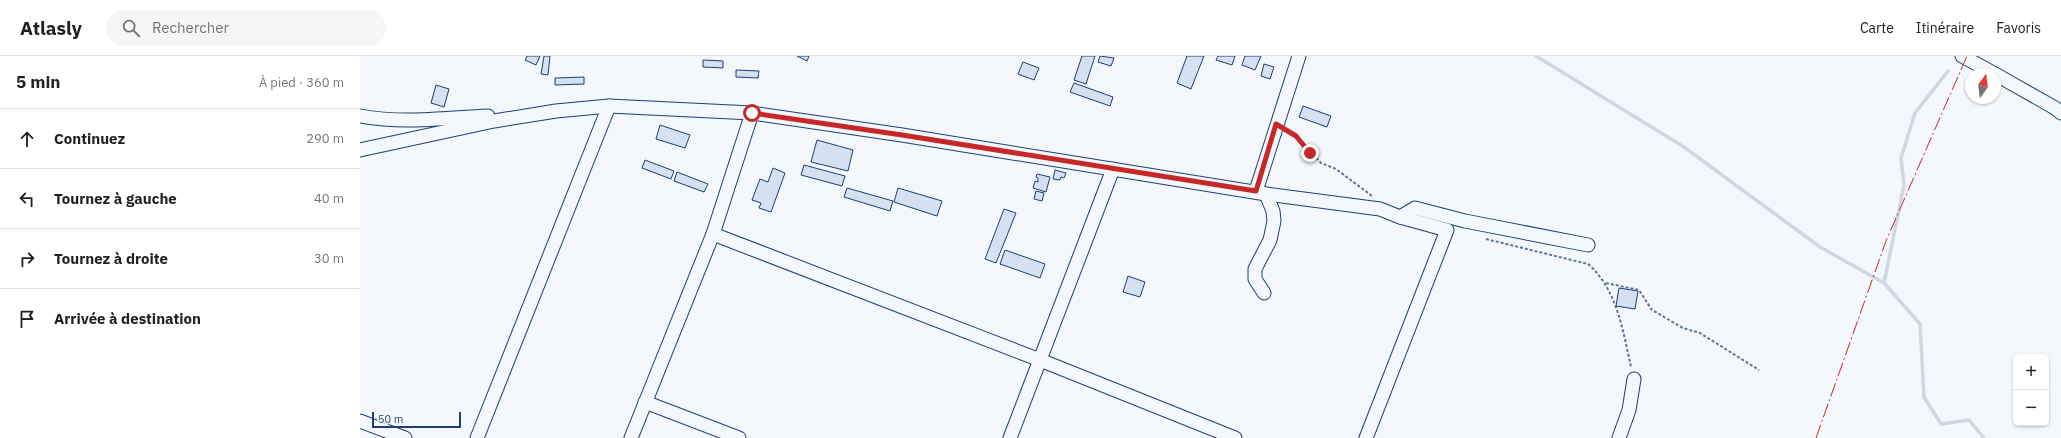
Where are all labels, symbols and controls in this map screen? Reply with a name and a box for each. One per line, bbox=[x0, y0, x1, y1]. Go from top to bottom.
search box bbox=[106, 10, 386, 46]
text: Atlasly bbox=[20, 16, 82, 40]
icon: search bbox=[120, 17, 142, 39]
text: Rechercher bbox=[152, 18, 229, 37]
text: Carte bbox=[1860, 19, 1894, 37]
text: Itinéraire bbox=[1916, 19, 1974, 37]
text: Favoris bbox=[1996, 19, 2041, 37]
north arrow bbox=[1965, 68, 2001, 104]
text: 5 min bbox=[16, 71, 60, 93]
text: À pied · 360 m bbox=[259, 74, 344, 91]
route start bbox=[743, 104, 761, 122]
icon: ahead bbox=[16, 128, 38, 150]
text: Continuez bbox=[54, 129, 125, 148]
text: 290 m bbox=[306, 130, 344, 147]
route end bbox=[1301, 144, 1319, 162]
icon: left bbox=[16, 188, 38, 210]
text: Tournez à gauche bbox=[54, 189, 177, 208]
text: 40 m bbox=[314, 190, 344, 207]
icon: right bbox=[16, 248, 38, 270]
text: Tournez à droite bbox=[54, 249, 168, 268]
text: 30 m bbox=[314, 250, 344, 267]
icon: arrive bbox=[16, 308, 38, 330]
text: Arrivée à destination bbox=[54, 309, 201, 328]
map controls bbox=[2013, 354, 2049, 426]
button: + bbox=[2013, 354, 2049, 390]
button: − bbox=[2013, 390, 2049, 426]
scale bar bbox=[372, 410, 461, 429]
text: 50 m bbox=[378, 412, 403, 426]

